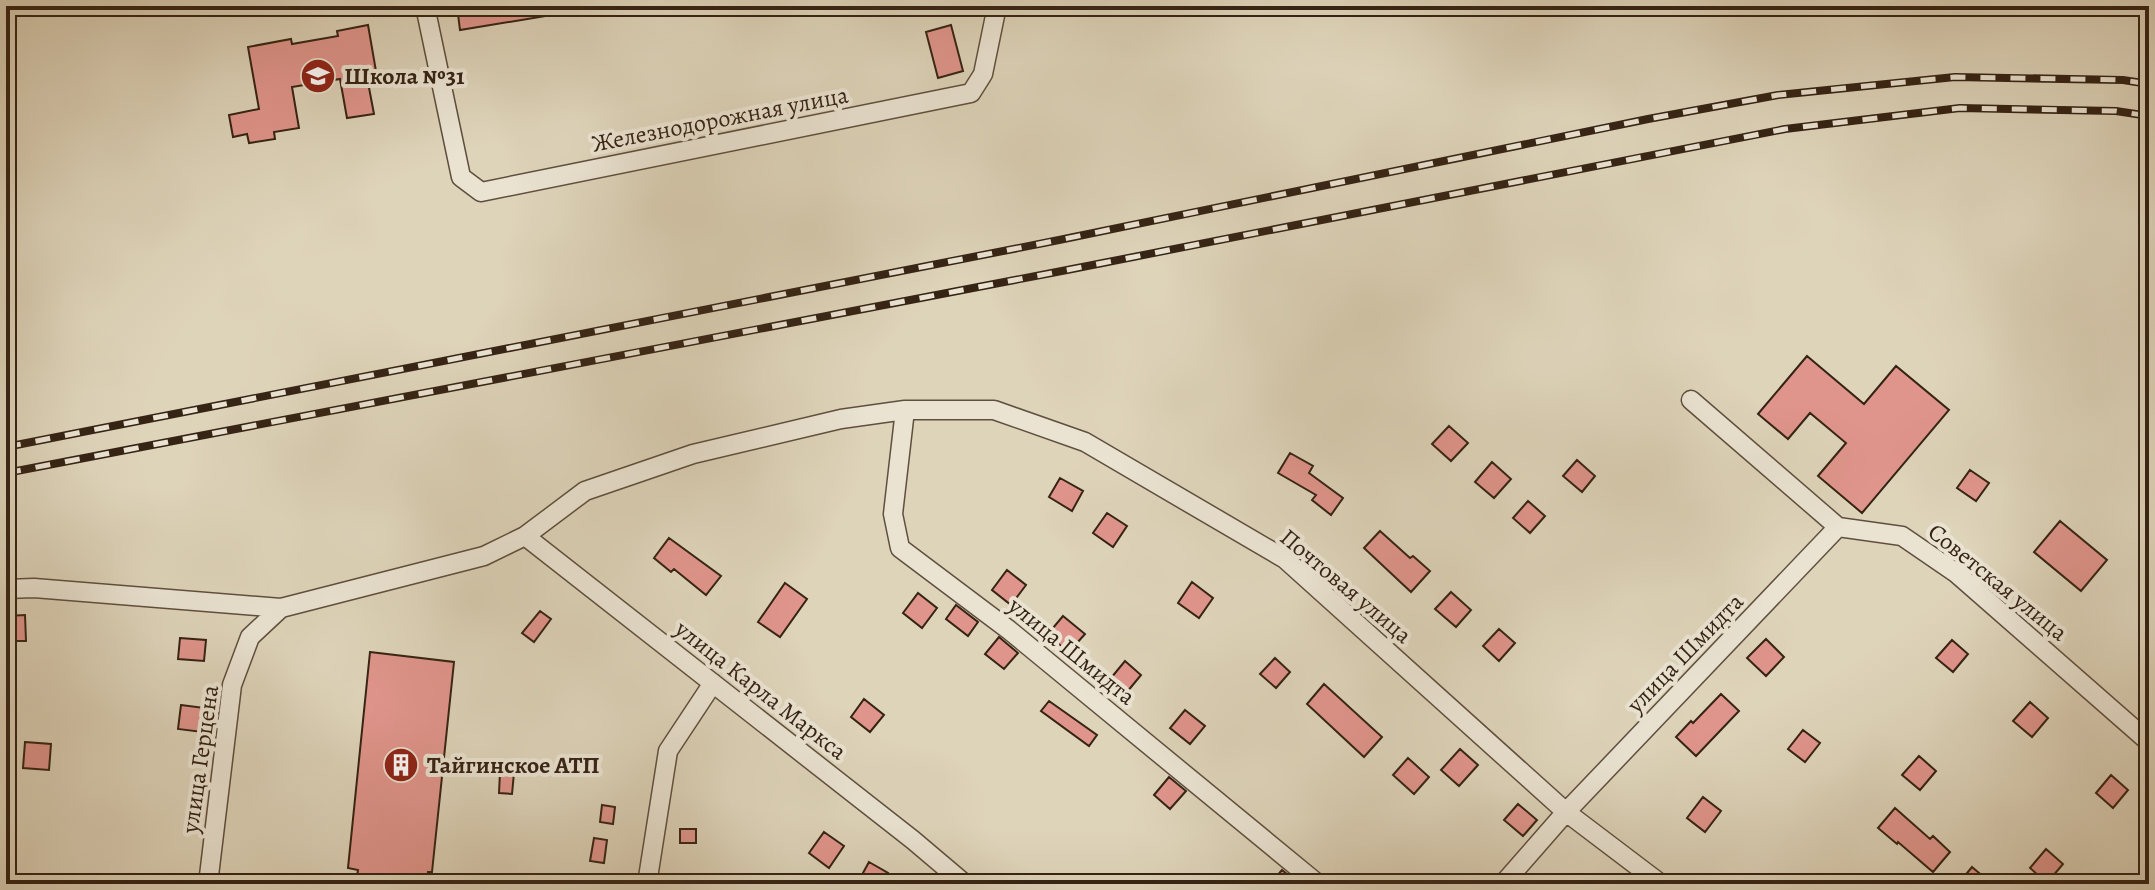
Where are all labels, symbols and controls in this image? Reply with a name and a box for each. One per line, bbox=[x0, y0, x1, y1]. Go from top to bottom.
school or university icon: Школа №31 bbox=[299, 57, 337, 95]
place label: Школа №31 bbox=[344, 60, 465, 92]
street label: Железнодорожная улица bbox=[589, 78, 851, 160]
street label: Советская улица bbox=[1922, 516, 2074, 648]
street label: Почтовая улица bbox=[1273, 521, 1419, 651]
street label: улица Шмидта bbox=[1619, 586, 1750, 721]
street label: улица Шмидта bbox=[1001, 589, 1142, 712]
street label: улица Карла Маркса bbox=[668, 612, 853, 767]
street label: улица Герцена bbox=[174, 683, 226, 836]
building icon: Тайгинское АТП bbox=[382, 746, 420, 784]
place label: Тайгинское АТП bbox=[427, 749, 600, 781]

